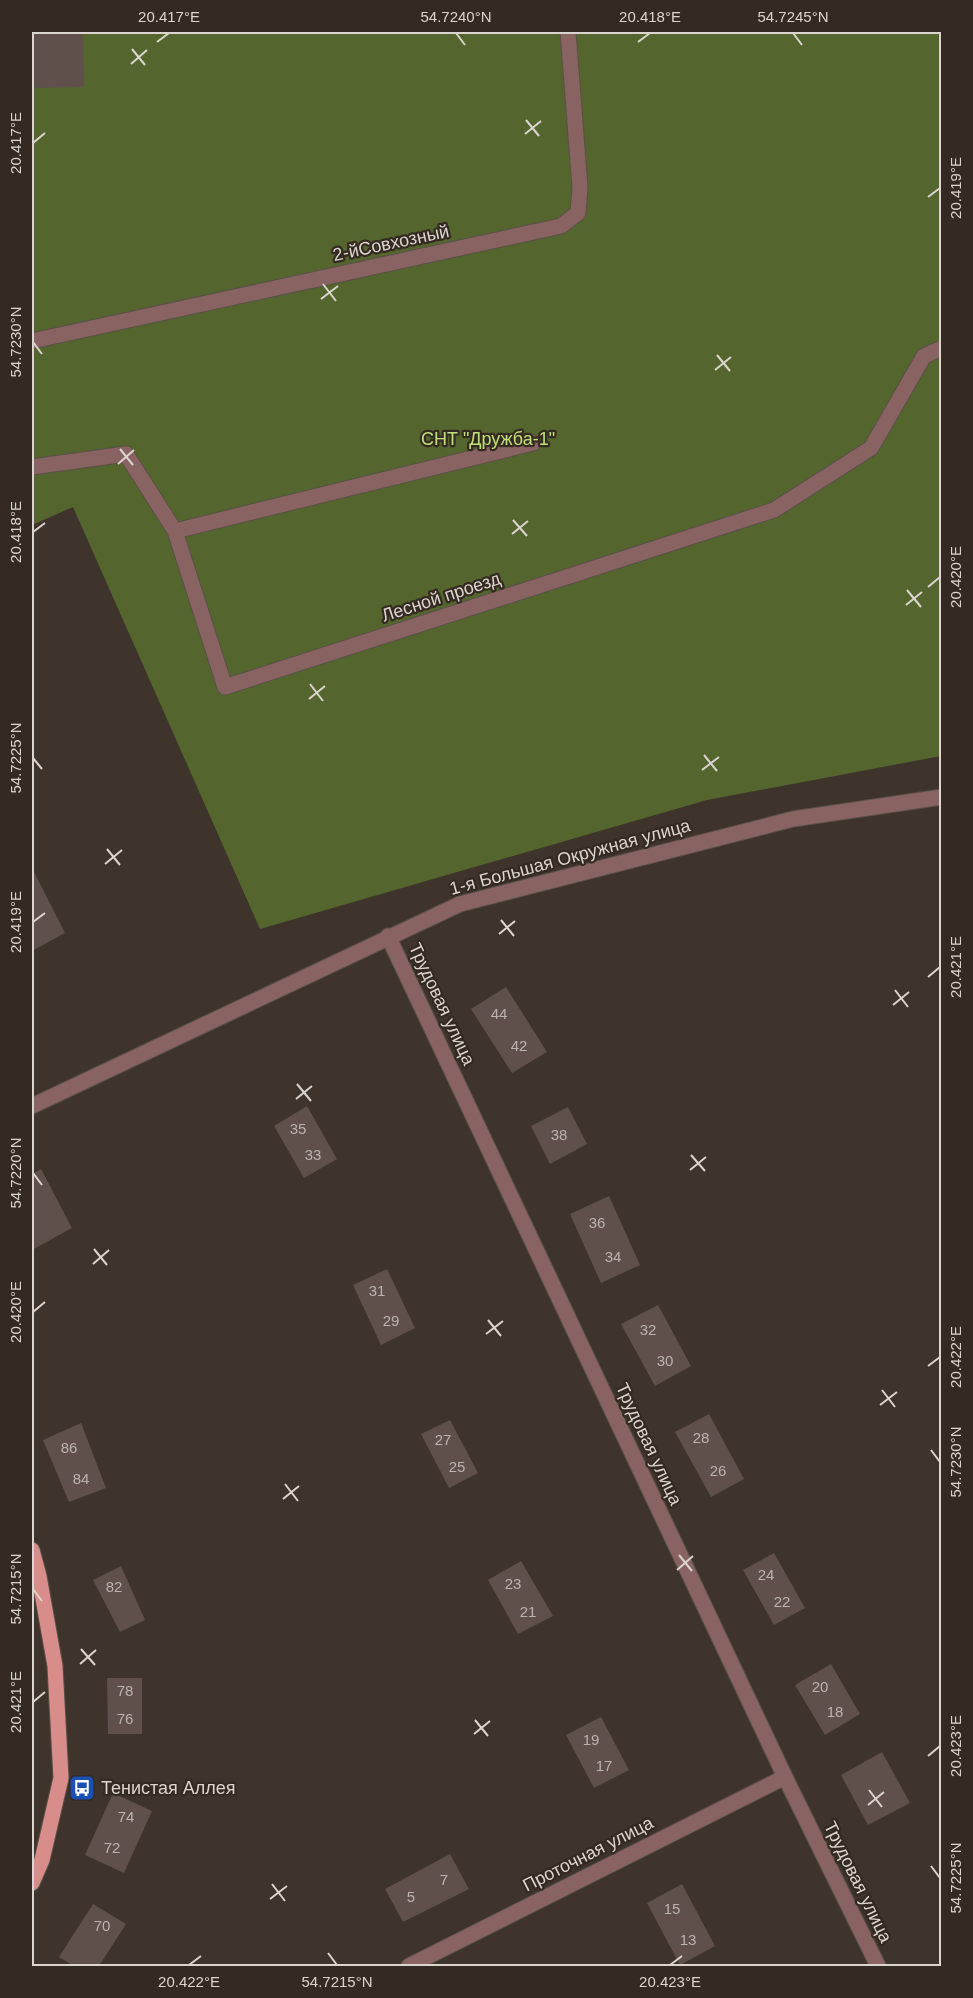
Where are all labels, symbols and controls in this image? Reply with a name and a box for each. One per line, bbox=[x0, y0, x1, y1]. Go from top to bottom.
text: 20.417°E bbox=[138, 8, 200, 25]
text: 54.7240°N bbox=[420, 8, 492, 25]
text: 20.418°E bbox=[619, 8, 681, 25]
text: 54.7245°N bbox=[757, 8, 829, 25]
text: 20.417°E bbox=[7, 112, 24, 174]
text: 20.419°E bbox=[947, 157, 964, 219]
street label: 2-йСовхозный bbox=[331, 221, 451, 265]
text: 54.7230°N bbox=[7, 306, 24, 378]
park label: СНТ "Дружба-1" bbox=[421, 429, 555, 449]
text: 20.418°E bbox=[7, 501, 24, 563]
text: 20.420°E bbox=[947, 546, 964, 608]
street label: Лесной проезд bbox=[379, 568, 503, 626]
text: 54.7225°N bbox=[7, 722, 24, 794]
street label: 1-я Большая Окружная улица bbox=[447, 815, 693, 899]
text: 20.419°E bbox=[7, 891, 24, 953]
text: 20.421°E bbox=[947, 936, 964, 998]
street label: Трудовая улица bbox=[405, 940, 479, 1069]
house number: 44 bbox=[491, 1005, 507, 1022]
house number: 42 bbox=[511, 1037, 527, 1054]
house number: 35 bbox=[290, 1120, 306, 1137]
house number: 38 bbox=[551, 1126, 567, 1143]
text: 54.7220°N bbox=[7, 1137, 24, 1209]
house number: 33 bbox=[305, 1146, 321, 1163]
house number: 36 bbox=[589, 1214, 605, 1231]
house number: 34 bbox=[605, 1248, 621, 1265]
text: 20.420°E bbox=[7, 1281, 24, 1343]
house number: 31 bbox=[369, 1282, 385, 1299]
house number: 29 bbox=[383, 1312, 399, 1329]
house number: 32 bbox=[640, 1321, 656, 1338]
text: 20.422°E bbox=[947, 1326, 964, 1388]
house number: 30 bbox=[657, 1352, 673, 1369]
street label: Трудовая улица bbox=[612, 1380, 686, 1509]
text: 54.7230°N bbox=[947, 1426, 964, 1498]
house number: 28 bbox=[693, 1429, 709, 1446]
house number: 27 bbox=[435, 1431, 451, 1448]
house number: 86 bbox=[61, 1439, 77, 1456]
house number: 25 bbox=[449, 1458, 465, 1475]
house number: 26 bbox=[710, 1462, 726, 1479]
house number: 84 bbox=[73, 1470, 89, 1487]
text: 54.7215°N bbox=[7, 1553, 24, 1625]
house number: 24 bbox=[758, 1566, 774, 1583]
house number: 23 bbox=[505, 1575, 521, 1592]
house number: 82 bbox=[106, 1578, 122, 1595]
house number: 22 bbox=[774, 1593, 790, 1610]
house number: 21 bbox=[520, 1603, 536, 1620]
text: 20.421°E bbox=[7, 1671, 24, 1733]
house number: 20 bbox=[812, 1678, 828, 1695]
house number: 78 bbox=[117, 1682, 133, 1699]
house number: 18 bbox=[827, 1703, 843, 1720]
house number: 76 bbox=[117, 1710, 133, 1727]
text: 20.423°E bbox=[947, 1715, 964, 1777]
house number: 19 bbox=[583, 1731, 599, 1748]
house number: 17 bbox=[596, 1757, 612, 1774]
bus stop icon: Тенистая Аллея bbox=[67, 1773, 97, 1803]
place label: Тенистая Аллея bbox=[101, 1778, 236, 1798]
house number: 74 bbox=[118, 1808, 134, 1825]
street label: Проточная улица bbox=[519, 1812, 657, 1896]
street label: Трудовая улица bbox=[820, 1818, 896, 1947]
house number: 72 bbox=[104, 1839, 120, 1856]
text: 54.7225°N bbox=[947, 1842, 964, 1914]
house number: 7 bbox=[440, 1871, 448, 1888]
house number: 5 bbox=[407, 1888, 415, 1905]
house number: 15 bbox=[664, 1900, 680, 1917]
house number: 70 bbox=[94, 1917, 110, 1934]
house number: 13 bbox=[680, 1931, 696, 1948]
text: 20.422°E bbox=[158, 1973, 220, 1990]
text: 54.7215°N bbox=[301, 1973, 373, 1990]
text: 20.423°E bbox=[639, 1973, 701, 1990]

